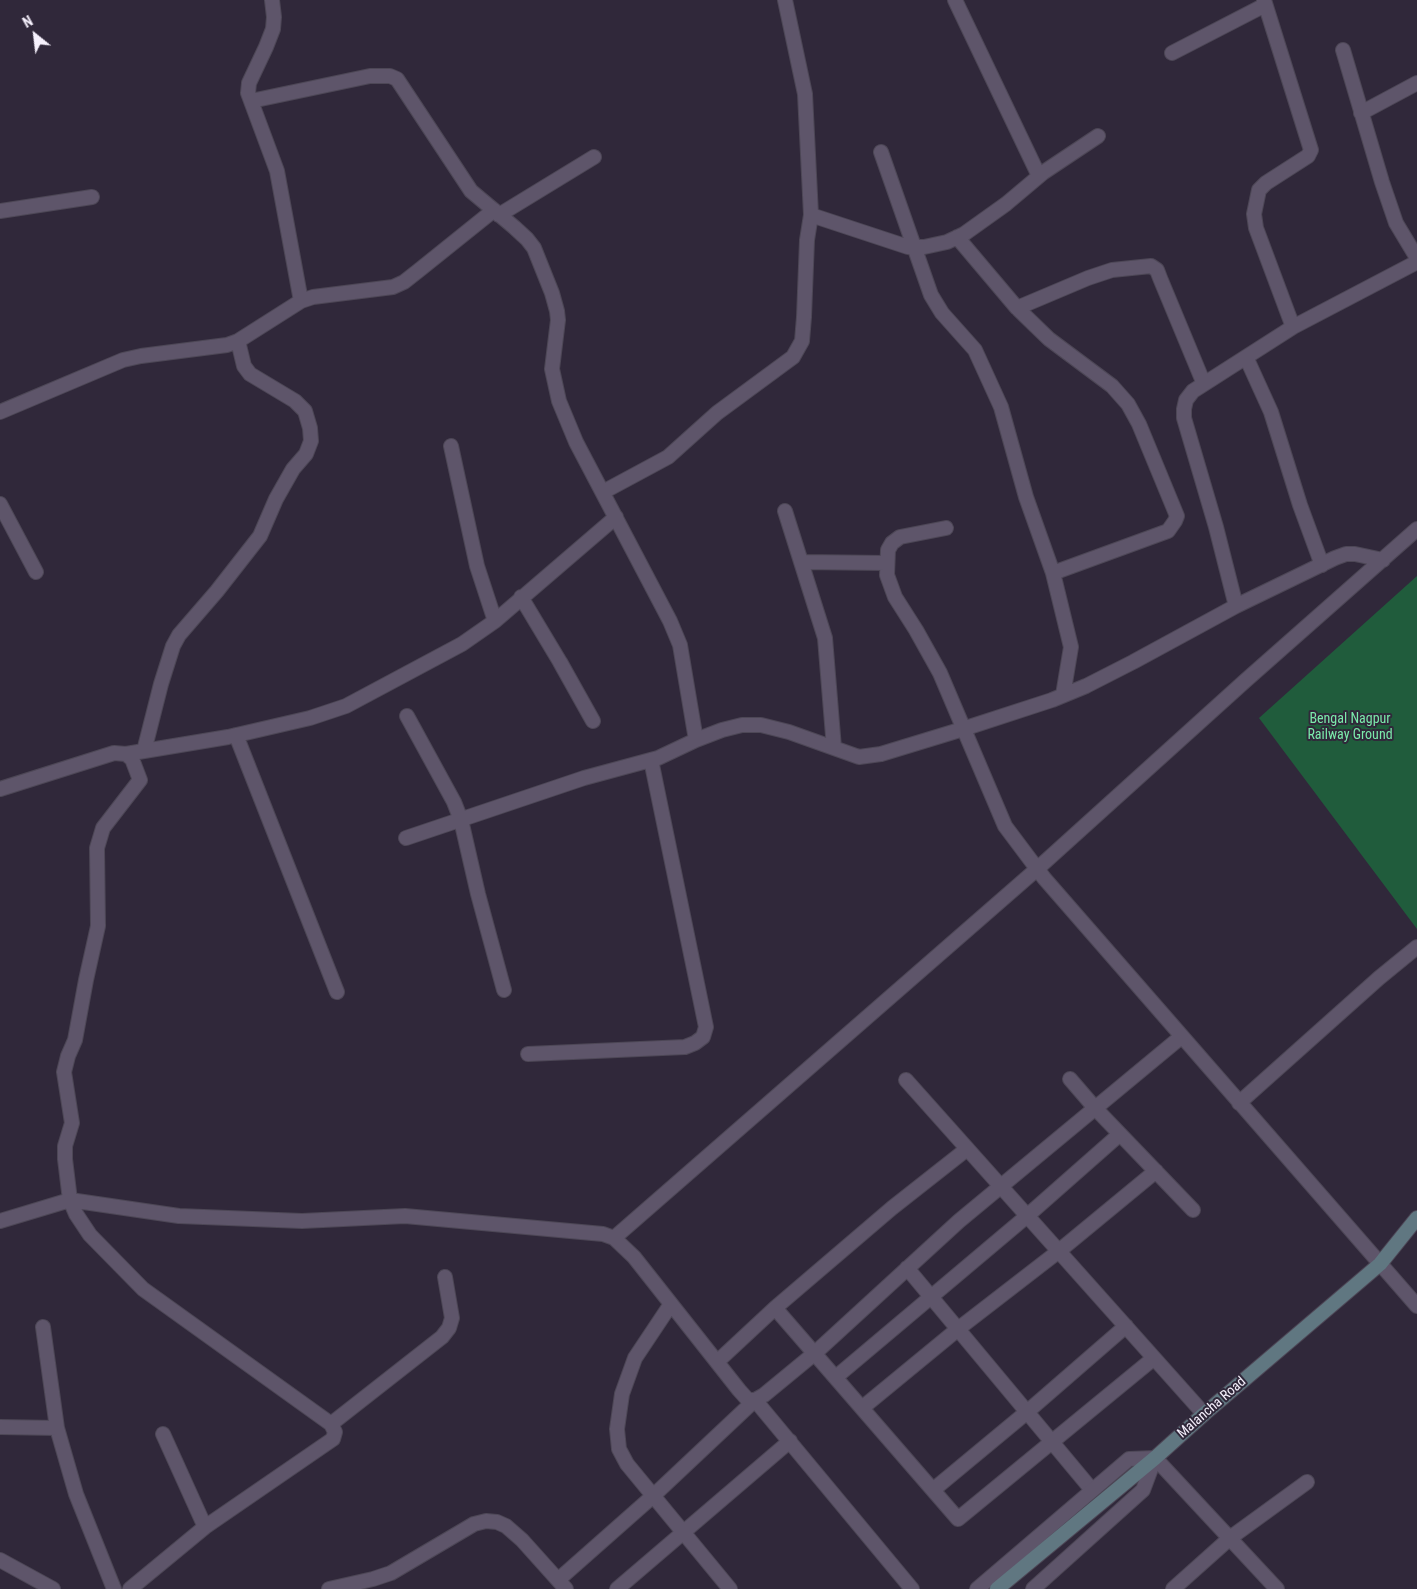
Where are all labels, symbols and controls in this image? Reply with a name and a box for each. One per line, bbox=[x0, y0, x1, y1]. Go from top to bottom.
north arrow bbox=[10, 10, 60, 60]
text: N bbox=[20, 13, 35, 31]
park label: Bengal Nagpur Railway Ground bbox=[1307, 711, 1393, 744]
street label: Malancha Road bbox=[1174, 1374, 1250, 1442]

